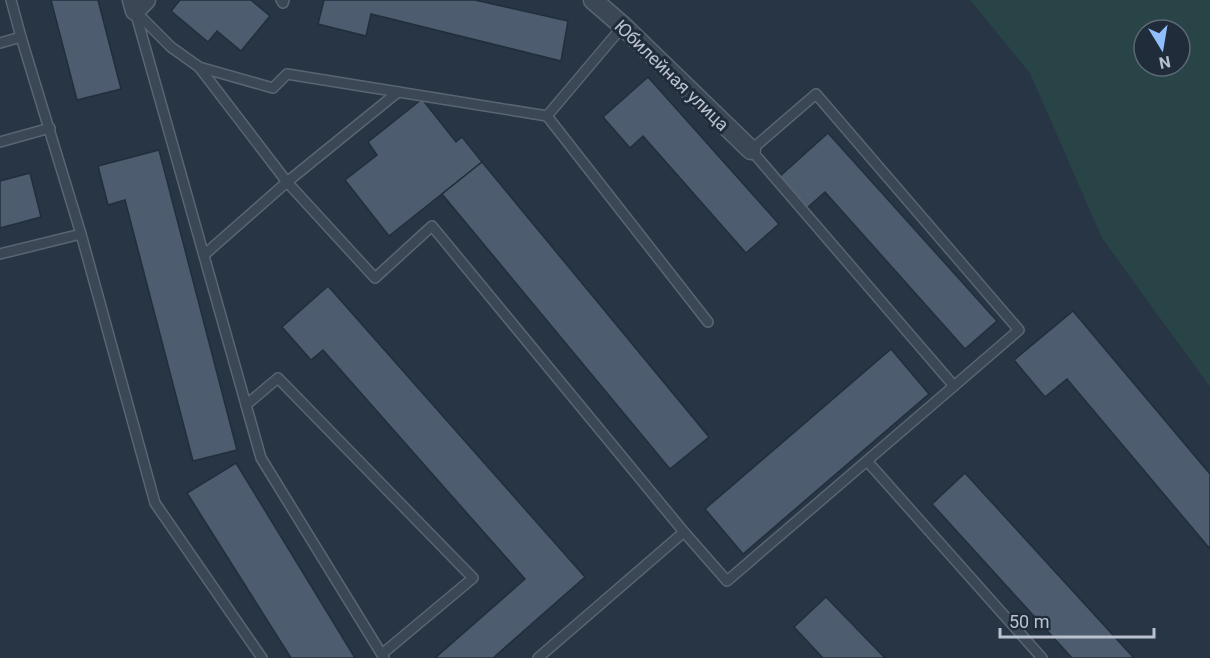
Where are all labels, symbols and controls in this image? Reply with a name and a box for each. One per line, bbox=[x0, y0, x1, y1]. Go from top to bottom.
street label: Юбилейная улица bbox=[611, 15, 733, 135]
north arrow bbox=[1132, 18, 1192, 78]
text: N bbox=[1157, 52, 1172, 73]
scale bar bbox=[1000, 601, 1154, 639]
text: 50 m bbox=[1009, 611, 1049, 632]

